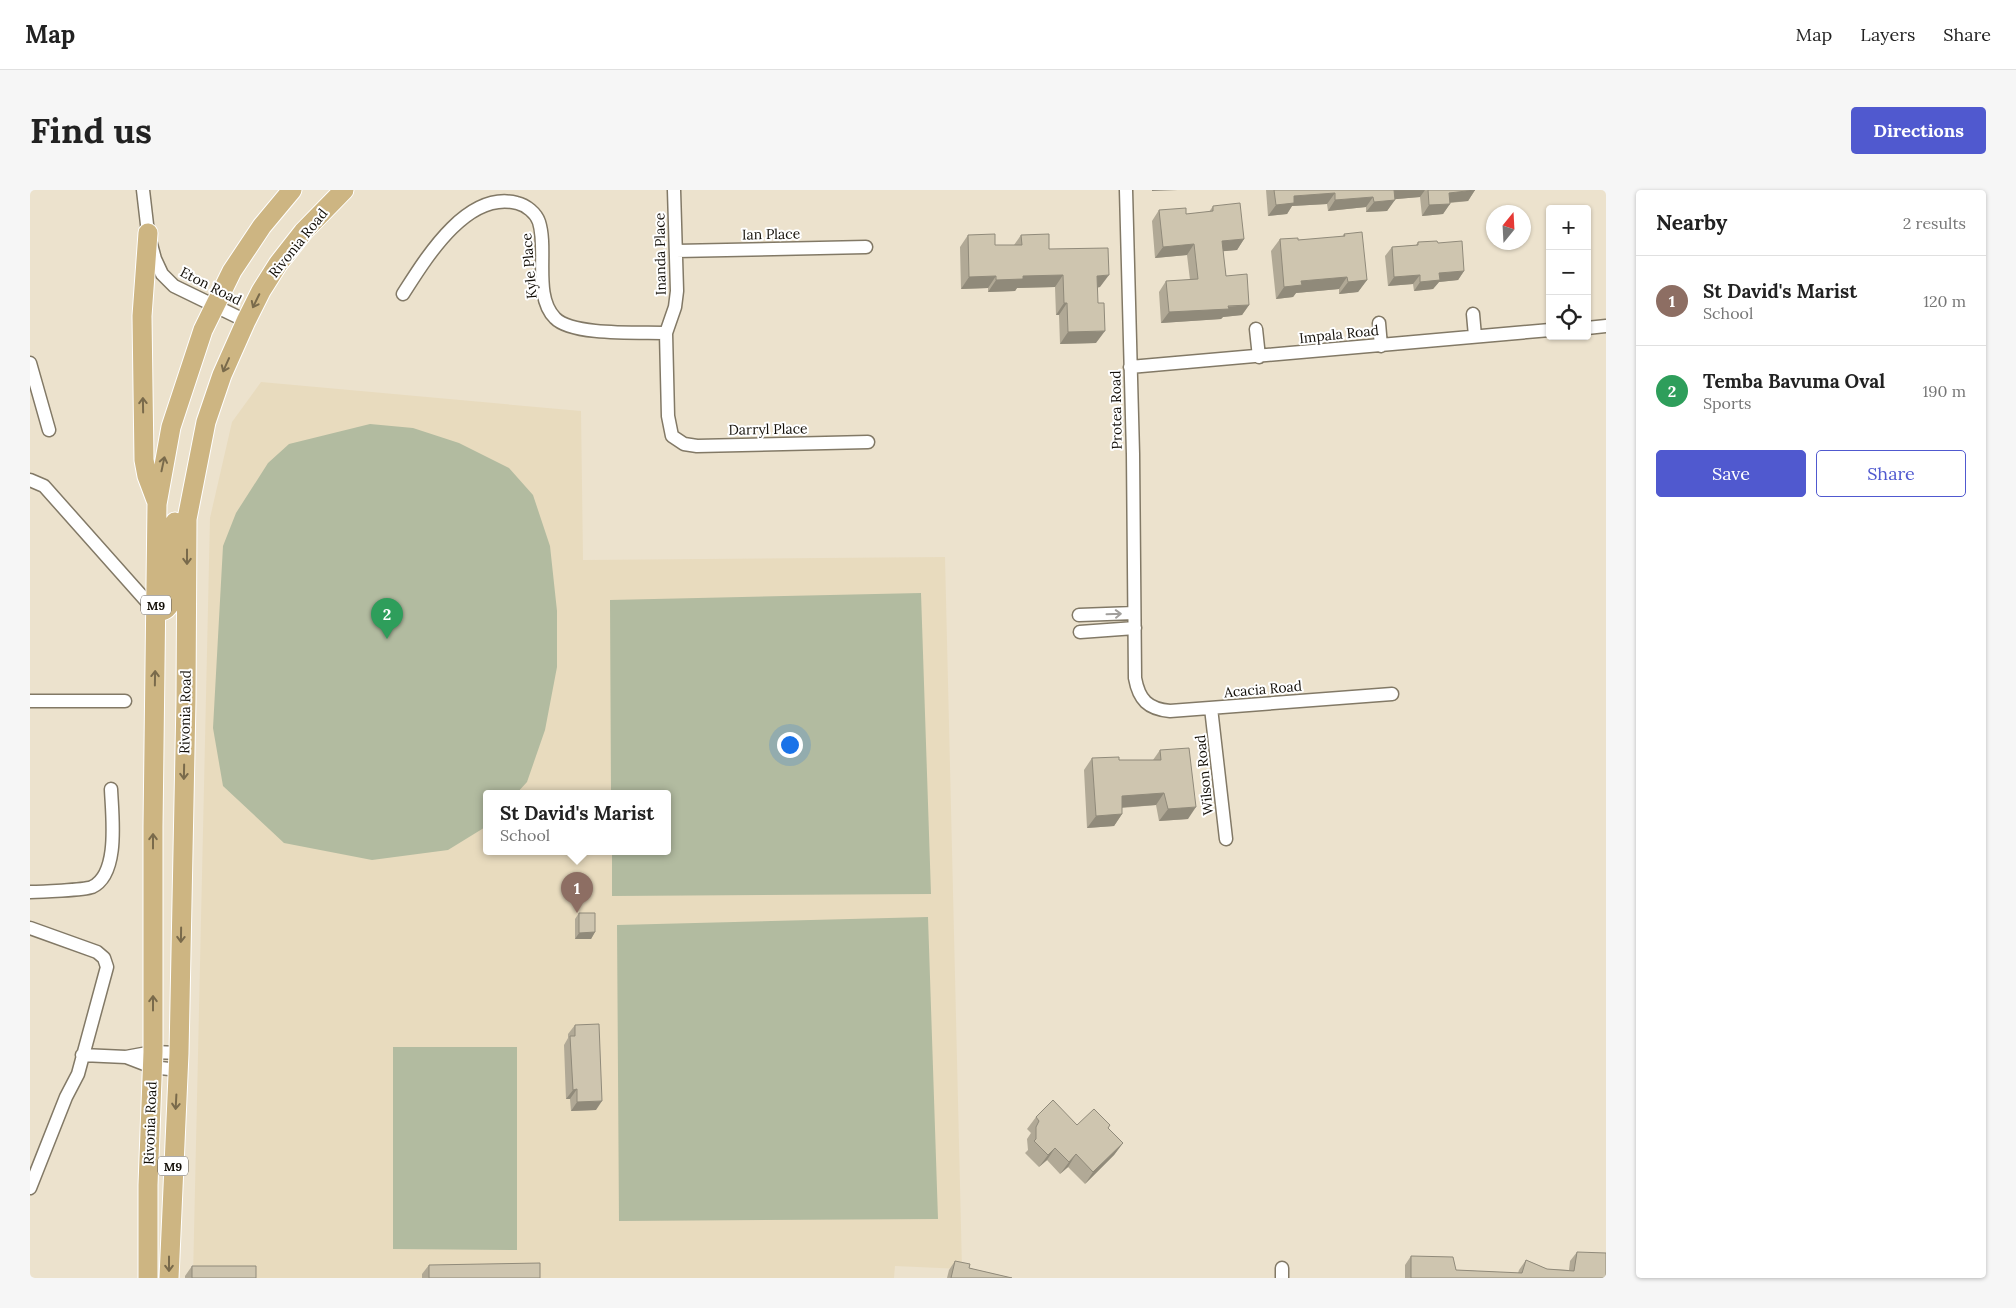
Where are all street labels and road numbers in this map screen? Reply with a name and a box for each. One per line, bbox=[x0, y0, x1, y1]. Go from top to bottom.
street label: Rivonia Road bbox=[265, 205, 331, 281]
street label: Inanda Place bbox=[650, 212, 670, 295]
street label: Ian Place bbox=[742, 224, 801, 244]
street label: Kyle Place bbox=[517, 232, 541, 300]
street label: Eton Road bbox=[177, 263, 245, 309]
street label: Impala Road bbox=[1298, 321, 1380, 347]
street label: Protea Road bbox=[1106, 370, 1126, 450]
street label: Darryl Place bbox=[728, 419, 808, 439]
road number: M9 bbox=[141, 596, 171, 614]
street label: Rivonia Road bbox=[175, 670, 195, 754]
street label: Acacia Road bbox=[1222, 677, 1303, 701]
street label: Wilson Road bbox=[1191, 734, 1217, 816]
street label: Rivonia Road bbox=[140, 1081, 160, 1165]
road number: M9 bbox=[158, 1156, 188, 1176]

